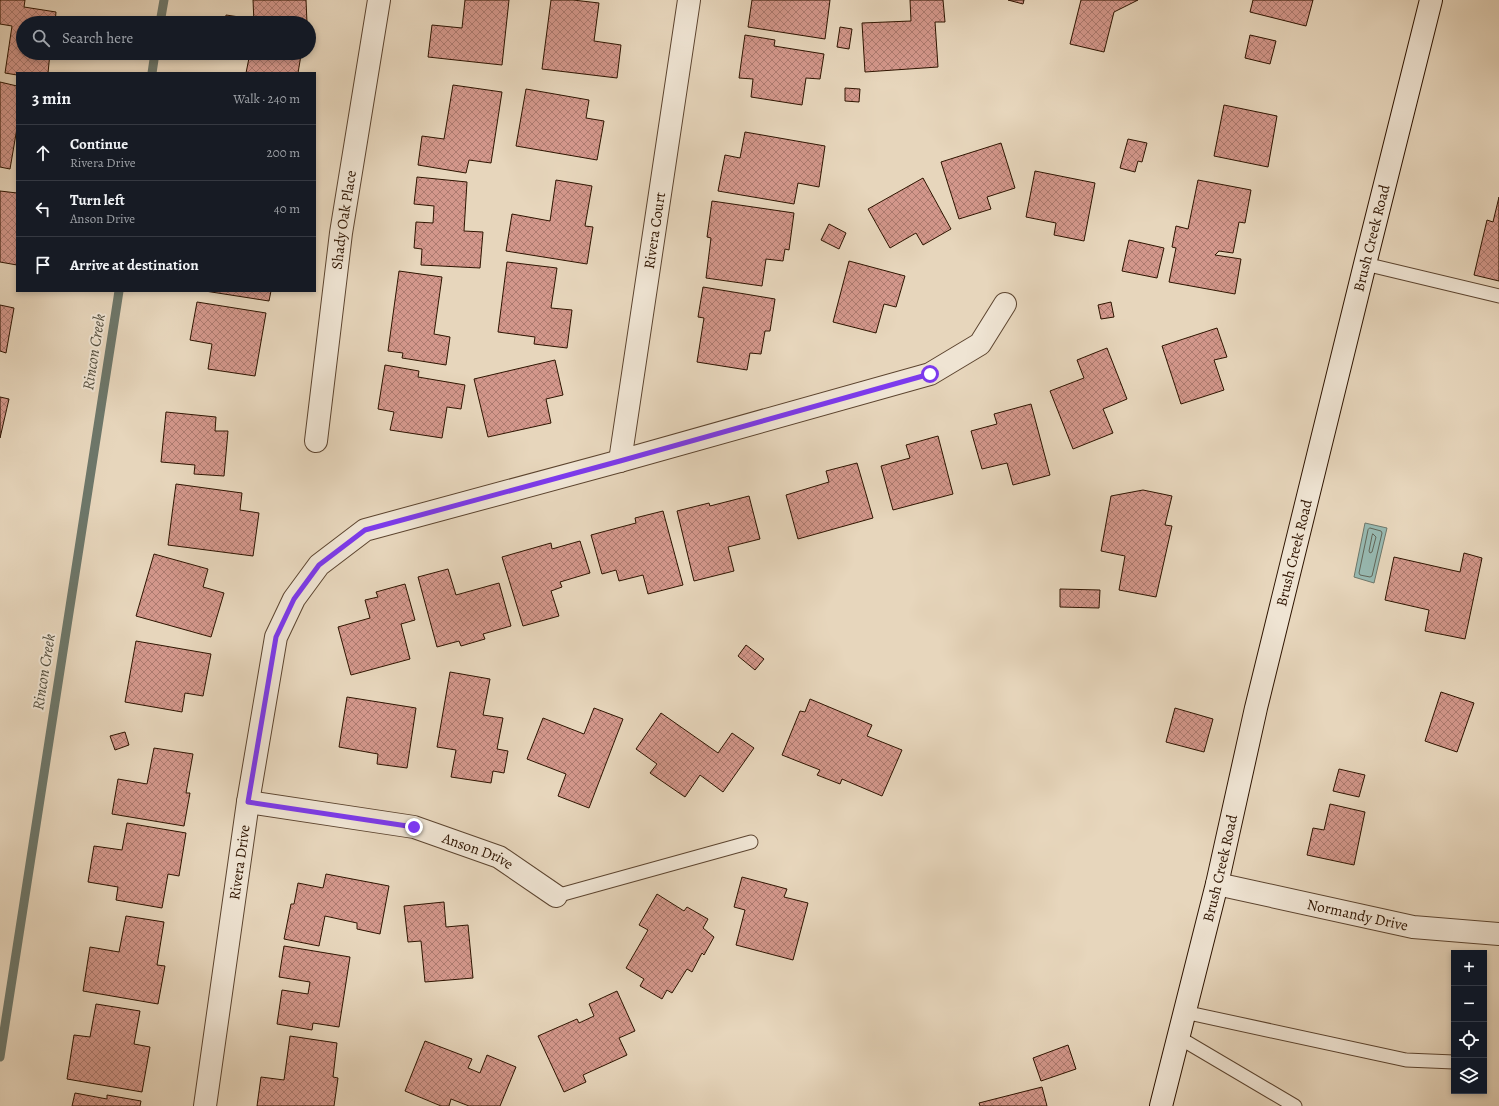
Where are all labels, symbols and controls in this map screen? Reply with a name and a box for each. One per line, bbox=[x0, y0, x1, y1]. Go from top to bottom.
search box bbox=[16, 16, 316, 60]
icon: search bbox=[30, 27, 52, 49]
text: Search here bbox=[62, 28, 133, 48]
text: 3 min bbox=[32, 87, 71, 110]
text: Walk · 240 m bbox=[233, 90, 300, 107]
text: Continue bbox=[70, 134, 128, 154]
icon: ahead bbox=[32, 142, 54, 164]
text: 200 m bbox=[267, 144, 300, 161]
text: Rivera Drive bbox=[70, 154, 136, 171]
street label: Shady Oak Place bbox=[327, 168, 361, 271]
street label: Brush Creek Road bbox=[1349, 182, 1395, 294]
text: Turn left bbox=[70, 190, 125, 210]
street label: Rivera Court bbox=[639, 191, 670, 270]
icon: left bbox=[32, 198, 54, 220]
text: 40 m bbox=[274, 200, 300, 217]
text: Anson Drive bbox=[70, 210, 135, 227]
icon: arrive bbox=[32, 254, 54, 276]
text: Arrive at destination bbox=[70, 255, 199, 275]
water label: Rincon Creek bbox=[77, 312, 111, 392]
route start bbox=[921, 365, 939, 383]
street label: Brush Creek Road bbox=[1271, 496, 1317, 608]
water label: Rincon Creek bbox=[27, 632, 61, 712]
street label: Brush Creek Road bbox=[1198, 812, 1242, 924]
route end bbox=[405, 818, 423, 836]
street label: Rivera Drive bbox=[224, 823, 255, 901]
street label: Anson Drive bbox=[439, 827, 518, 874]
street label: Normandy Drive bbox=[1305, 894, 1410, 936]
map controls bbox=[1451, 950, 1487, 1094]
button: + bbox=[1451, 950, 1487, 986]
button: − bbox=[1451, 986, 1487, 1022]
button: locate bbox=[1451, 1022, 1487, 1058]
button: layers bbox=[1451, 1058, 1487, 1094]

